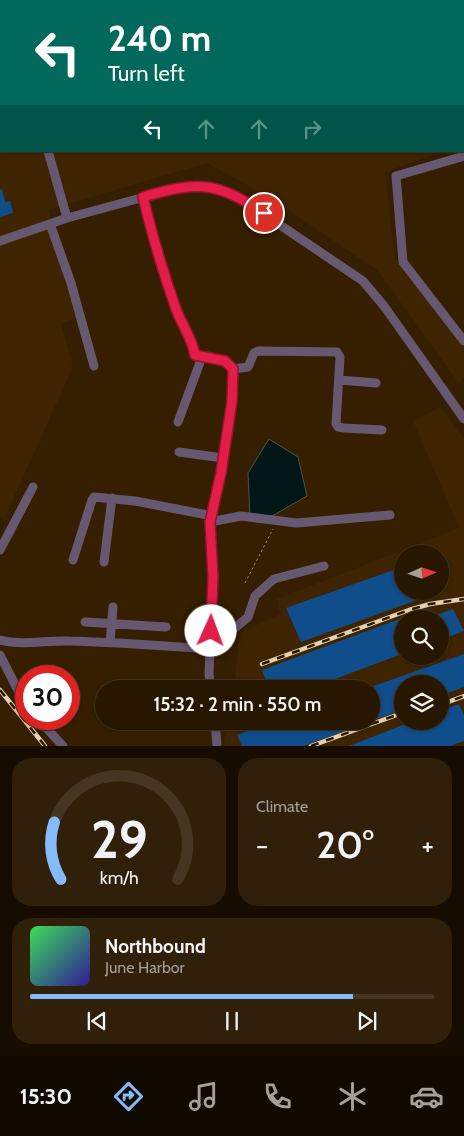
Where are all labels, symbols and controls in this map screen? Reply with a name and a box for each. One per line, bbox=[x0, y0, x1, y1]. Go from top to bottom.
text: 240 m bbox=[108, 17, 211, 60]
icon: left bbox=[25, 20, 90, 85]
text: Turn left bbox=[108, 60, 185, 87]
icon: left bbox=[139, 115, 167, 143]
icon: ahead bbox=[192, 115, 220, 143]
icon: ahead bbox=[245, 115, 273, 143]
icon: right bbox=[298, 115, 326, 143]
pin bbox=[243, 192, 285, 234]
icon: arrive bbox=[250, 199, 278, 227]
north arrow bbox=[394, 545, 449, 600]
map controls bbox=[394, 545, 449, 730]
position arrow bbox=[184, 604, 236, 656]
button: search bbox=[394, 610, 449, 665]
speed limit sign: 30 bbox=[15, 665, 80, 730]
button: layers bbox=[394, 675, 449, 730]
text: 15:32 · 2 min · 550 m bbox=[154, 693, 321, 716]
text: Climate bbox=[256, 797, 308, 816]
text: 29 bbox=[91, 808, 147, 871]
text: 20° bbox=[316, 821, 374, 868]
text: − bbox=[256, 828, 268, 862]
text: + bbox=[422, 828, 434, 862]
text: km/h bbox=[99, 867, 139, 888]
text: Northbound bbox=[105, 935, 206, 958]
text: June Harbor bbox=[105, 958, 185, 977]
icon: previous bbox=[83, 1007, 111, 1035]
icon: pause bbox=[218, 1007, 246, 1035]
icon: next bbox=[353, 1007, 381, 1035]
icon: directions bbox=[111, 1079, 146, 1114]
icon: music bbox=[186, 1079, 221, 1114]
icon: phone bbox=[260, 1079, 295, 1114]
icon: climate bbox=[335, 1079, 370, 1114]
icon: car bbox=[409, 1079, 444, 1114]
text: 15:30 bbox=[20, 1083, 72, 1110]

